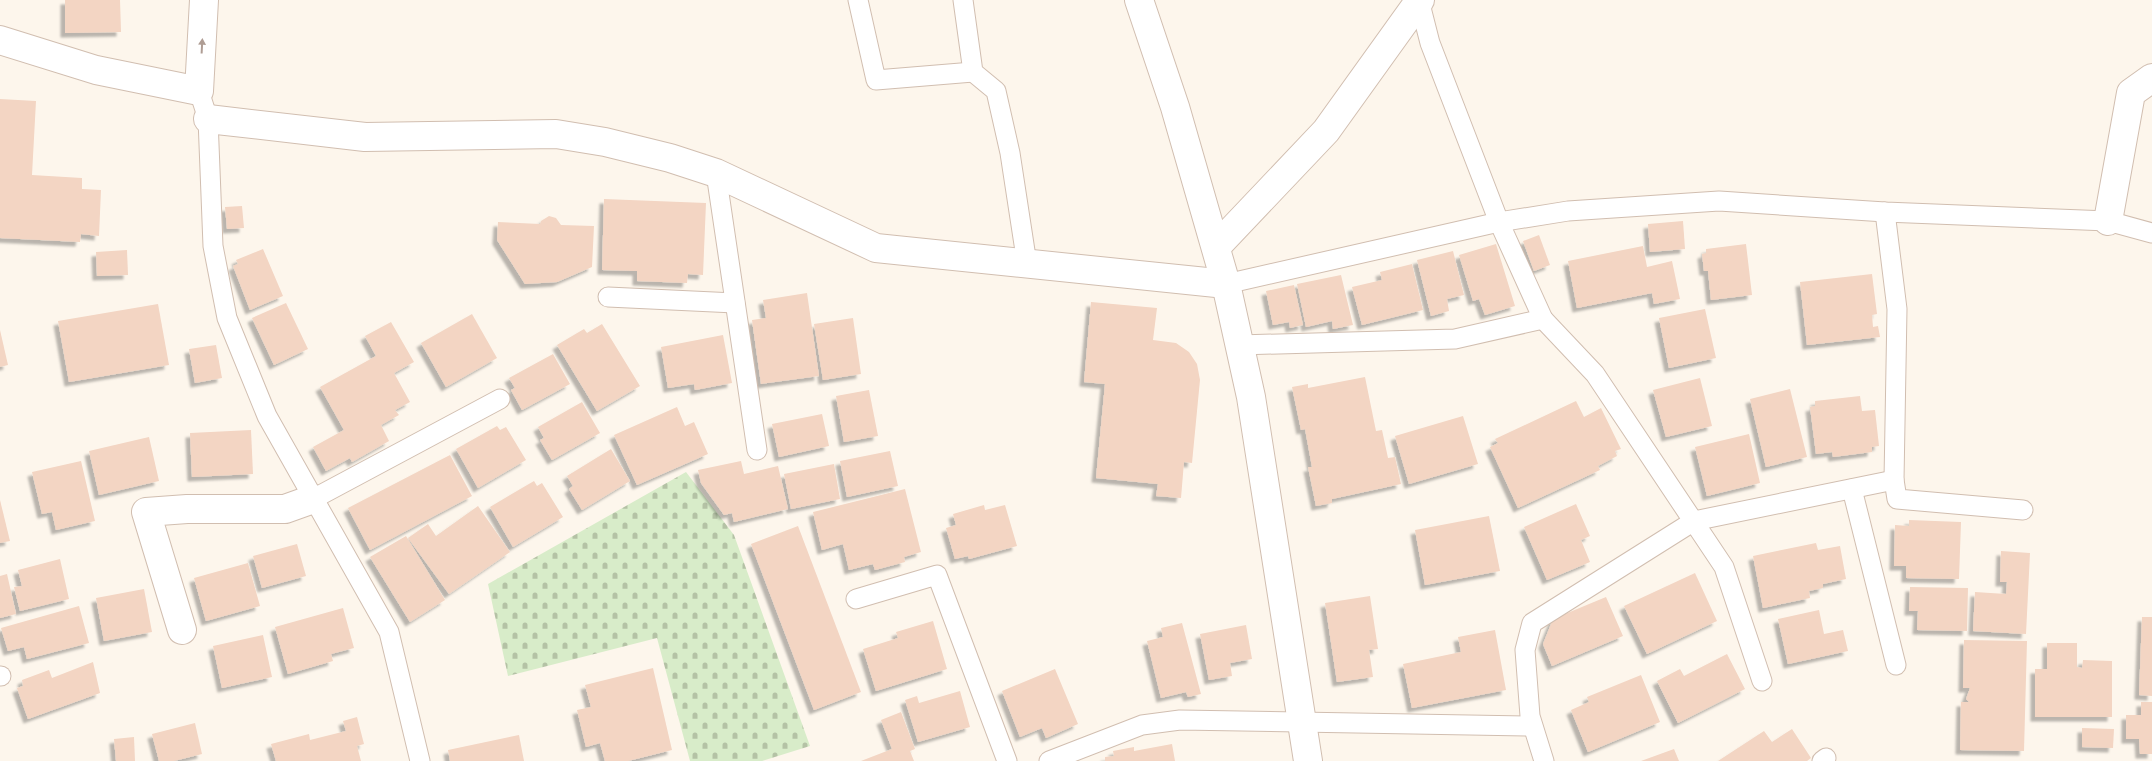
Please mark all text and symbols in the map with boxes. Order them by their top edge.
one-way arrow [198,37,206,53]

